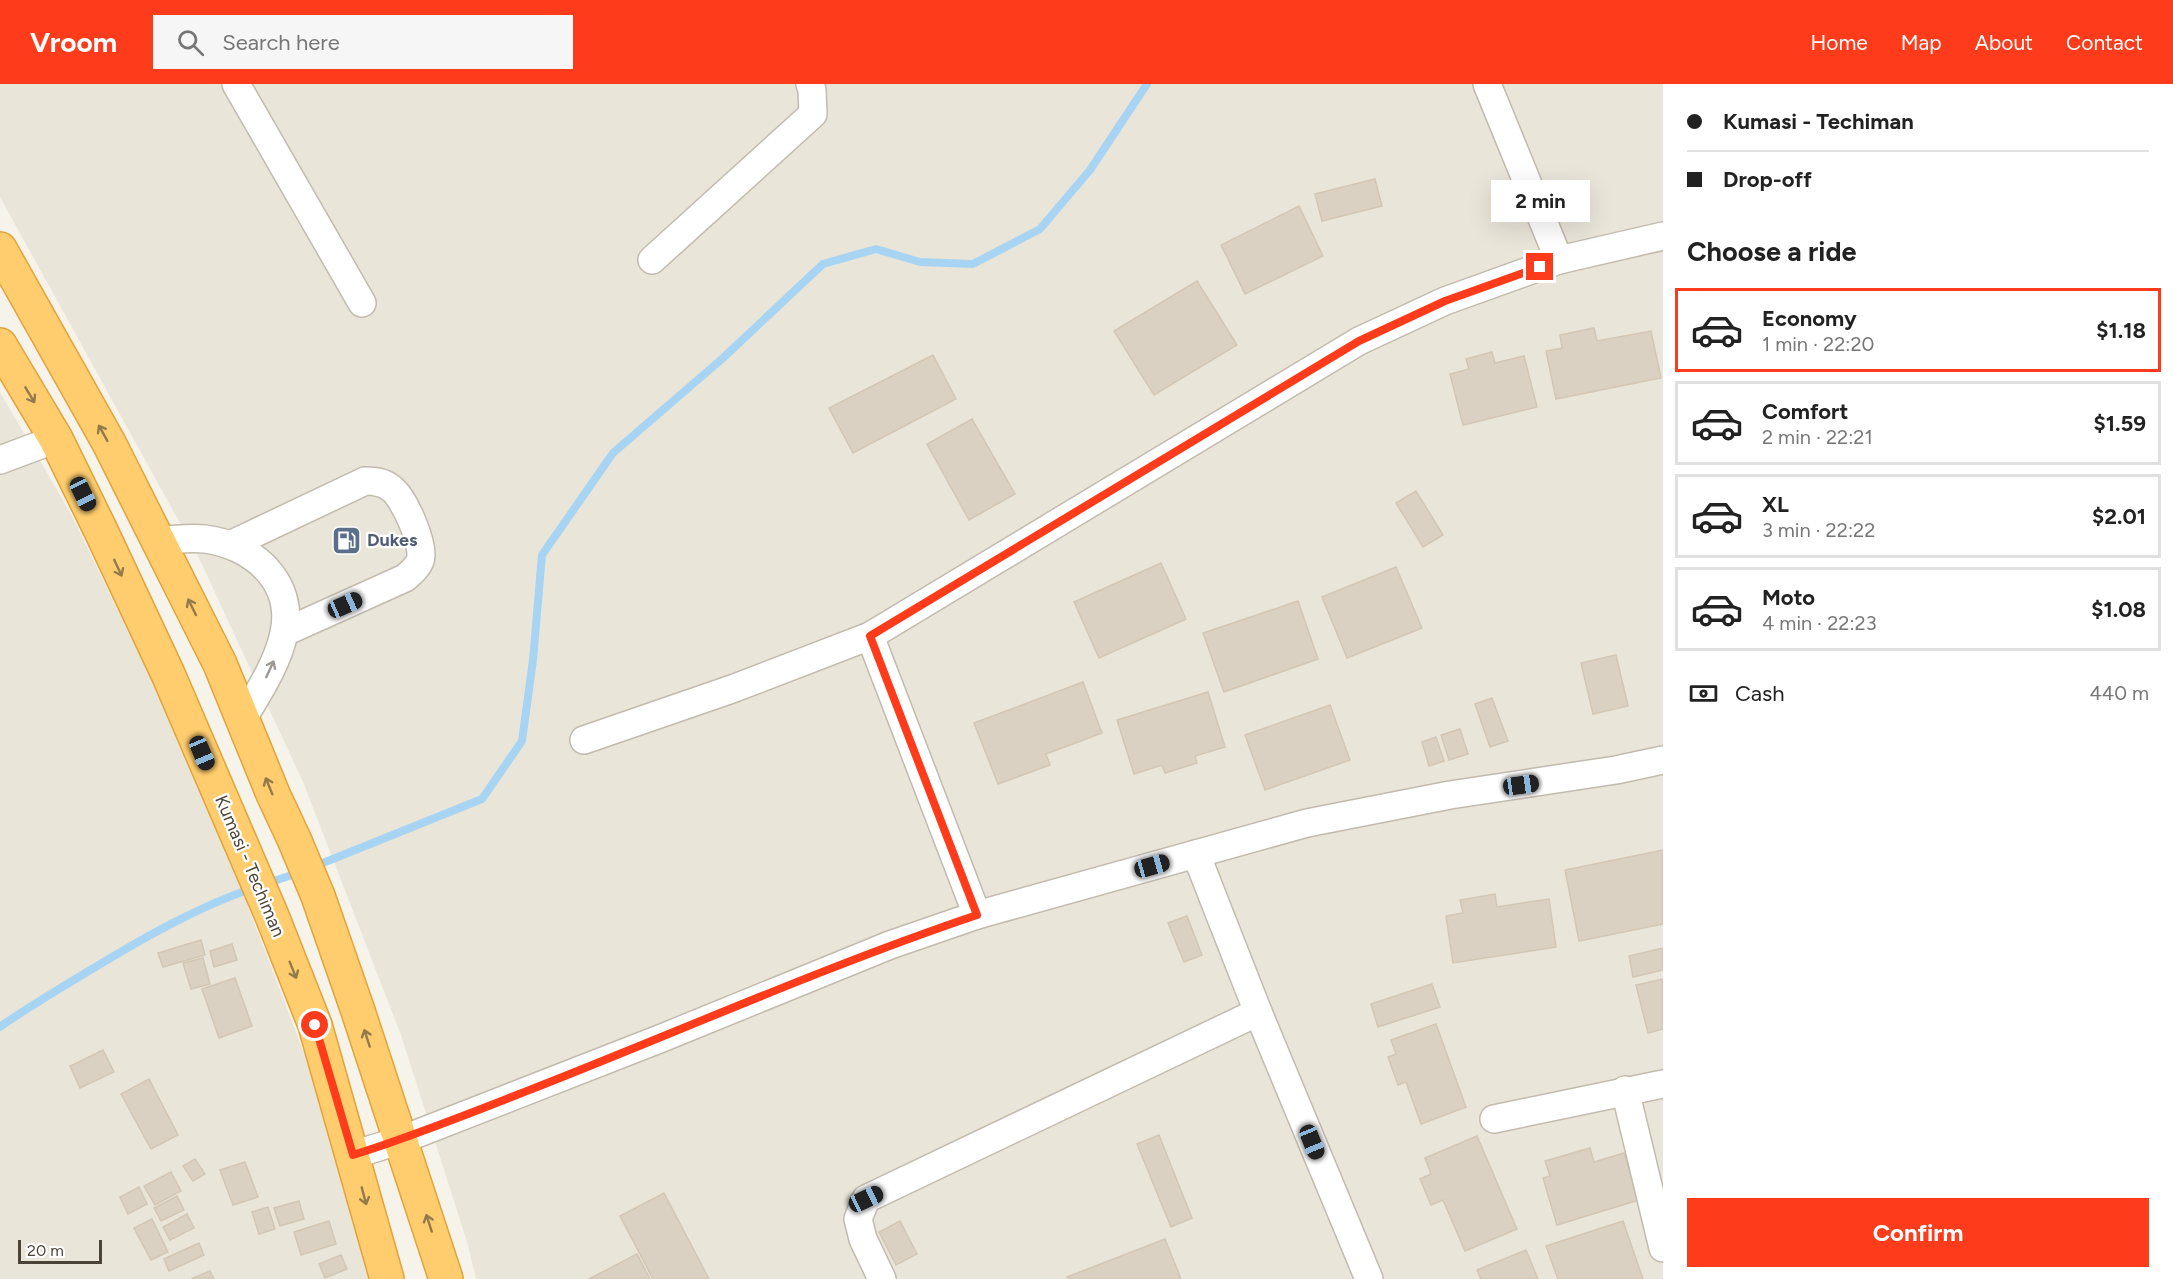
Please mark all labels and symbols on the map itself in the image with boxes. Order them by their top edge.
callout: 2 min [1490,180,1590,222]
route end [1526,253,1553,280]
one-way arrow [24,386,36,403]
one-way arrow [97,425,109,442]
car [67,474,99,514]
fuel station icon: Dukes [330,524,362,556]
place label: Dukes [367,529,418,551]
one-way arrow [113,559,125,577]
car [325,589,365,621]
one-way arrow [185,598,197,616]
one-way arrow [265,660,276,678]
car [187,733,217,773]
car [1502,774,1540,796]
one-way arrow [263,777,274,795]
street label: Kumasi - Techiman [210,792,290,940]
car [1132,852,1172,880]
one-way arrow [288,960,299,979]
route start [301,1011,328,1038]
one-way arrow [361,1029,372,1048]
car [1297,1122,1327,1162]
car [846,1183,886,1215]
one-way arrow [359,1186,370,1205]
one-way arrow [423,1214,434,1233]
scale bar [18,1237,102,1264]

